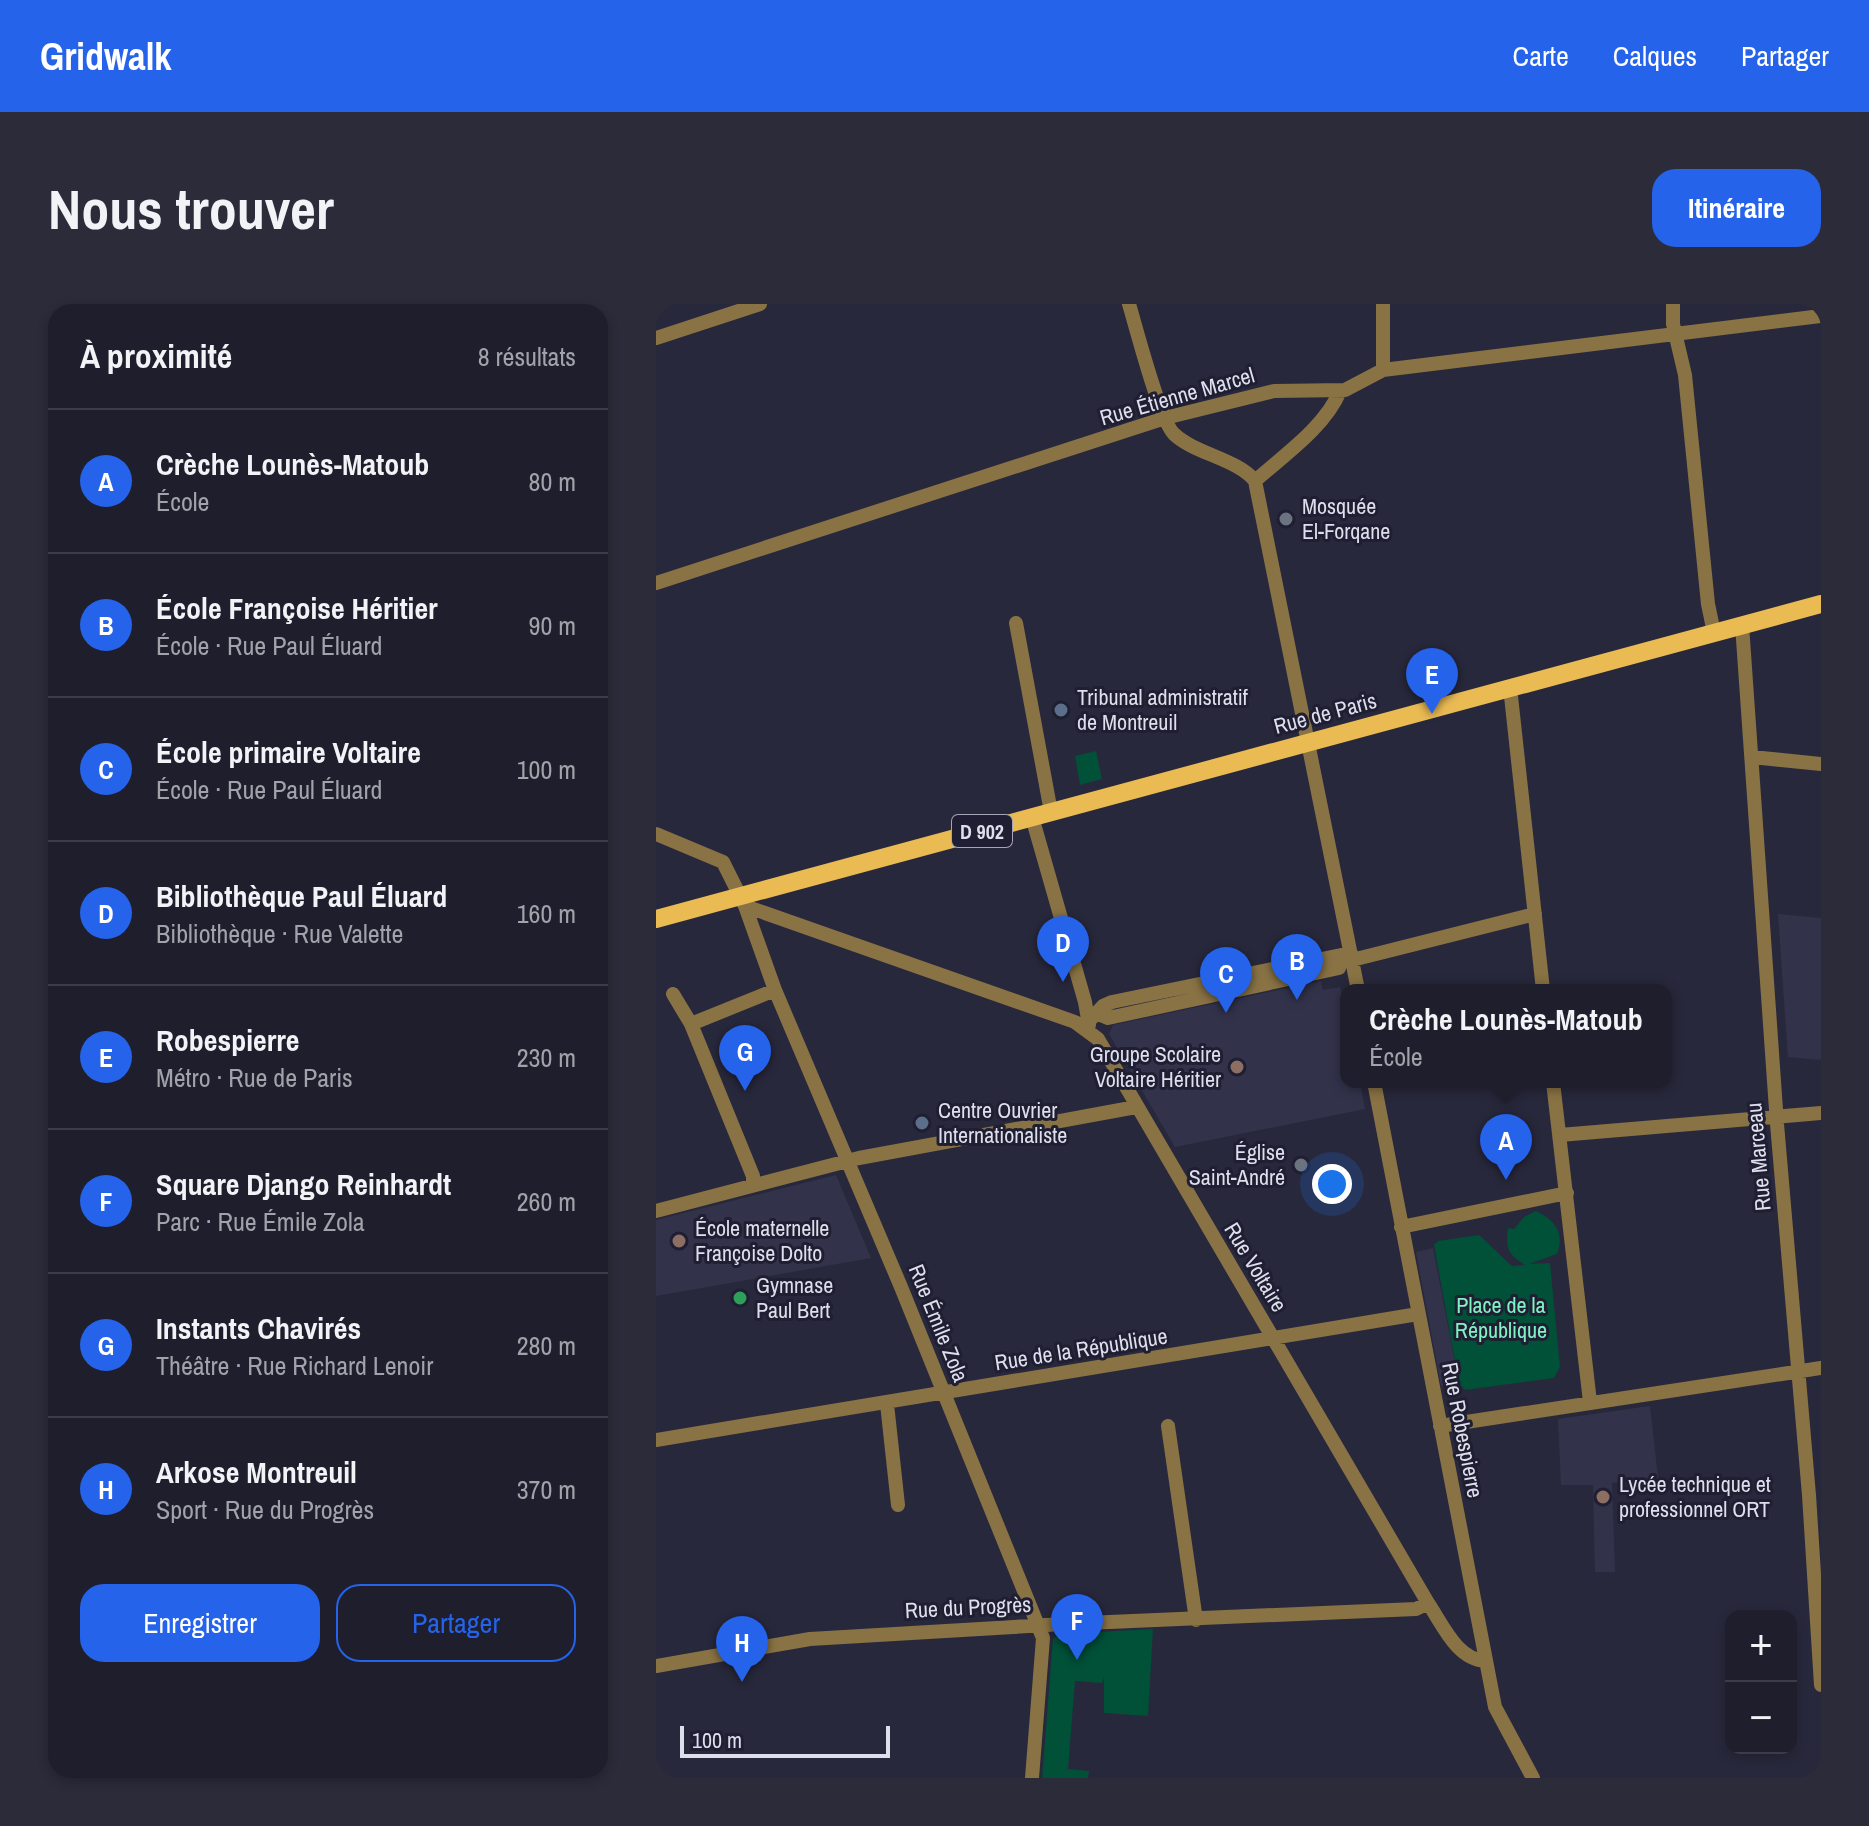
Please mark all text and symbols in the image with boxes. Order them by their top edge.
text: Gridwalk [40,31,172,82]
text: Carte [1513,37,1569,75]
text: Calques [1613,37,1697,75]
text: Partager [1741,37,1829,75]
button: Itinéraire [1652,169,1821,247]
text: Nous trouver [48,171,334,246]
text: À proximité [80,333,232,379]
text: 8 résultats [478,339,576,374]
street label: Rue Étienne Marcel [1096,360,1258,432]
text: Crèche Lounès-Matoub [156,444,429,484]
text: A [98,464,114,499]
text: 80 m [529,464,576,499]
text: École [156,484,209,519]
place label: Mosquée El-Forqane [1302,491,1390,546]
marker: Mosquée El-Forqane [1277,510,1295,528]
text: École Françoise Héritier [156,588,438,628]
text: B [98,608,114,643]
text: 90 m [529,608,576,643]
text: École · Rue Paul Éluard [156,628,382,663]
pin: E [1406,648,1458,714]
place label: Tribunal administratif de Montreuil [1077,682,1249,737]
street label: Rue de Paris [1270,685,1380,741]
marker: Tribunal administratif de Montreuil [1052,701,1070,719]
text: École primaire Voltaire [156,732,421,772]
text: C [98,752,114,787]
text: 100 m [517,752,576,787]
text: École · Rue Paul Éluard [156,772,382,807]
road number: D 902 [952,815,1012,847]
text: Bibliothèque Paul Éluard [156,876,447,916]
text: D [98,896,114,931]
text: 160 m [517,896,576,931]
text: Bibliothèque · Rue Valette [156,916,403,951]
pin: D [1037,916,1089,982]
pin: B [1271,934,1323,1000]
pin: C [1200,947,1252,1013]
popup [1340,984,1672,1088]
text: Crèche Lounès-Matoub [1369,999,1643,1039]
text: Robespierre [156,1020,300,1060]
pin: G [719,1025,771,1091]
place label: Groupe Scolaire Voltaire Héritier [1090,1039,1221,1094]
text: École [1369,1039,1423,1074]
text: E [99,1040,113,1075]
text: 230 m [517,1040,576,1075]
marker: Groupe Scolaire Voltaire Héritier [1228,1058,1246,1076]
text: Métro · Rue de Paris [156,1060,353,1095]
place label: Centre Ouvrier Internationaliste [938,1095,1067,1150]
street label: Rue Marceau [1738,1102,1778,1212]
marker: Centre Ouvrier Internationaliste [913,1114,931,1132]
pin: A [1480,1114,1532,1180]
place label: Église Saint-André [1189,1137,1285,1192]
marker: Église Saint-André [1292,1156,1310,1174]
text: Square Django Reinhardt [156,1164,451,1204]
your location [1312,1164,1352,1204]
text: F [99,1184,113,1219]
text: 260 m [517,1184,576,1219]
text: Parc · Rue Émile Zola [156,1204,365,1239]
place label: École maternelle Françoise Dolto [695,1213,829,1268]
street label: Rue Voltaire [1218,1217,1294,1317]
marker: École maternelle Françoise Dolto [670,1232,688,1250]
street label: Rue Émile Zola [902,1260,976,1386]
place label: Gymnase Paul Bert [756,1270,833,1325]
marker: Gymnase Paul Bert [731,1289,749,1307]
park label: Place de la République [1455,1290,1547,1345]
text: Instants Chavirés [156,1308,361,1348]
street label: Rue de la République [992,1321,1170,1377]
text: G [98,1328,114,1363]
text: 280 m [517,1328,576,1363]
text: Théâtre · Rue Richard Lenoir [156,1348,433,1383]
street label: Rue Robespierre [1435,1360,1491,1500]
text: Arkose Montreuil [156,1452,357,1492]
place label: Lycée technique et professionnel ORT [1619,1469,1771,1524]
text: H [98,1472,114,1507]
text: 370 m [517,1472,576,1507]
marker: Lycée technique et professionnel ORT [1594,1488,1612,1506]
text: Sport · Rue du Progrès [156,1492,374,1527]
button: Enregistrer [80,1584,320,1662]
button: Partager [336,1584,576,1662]
street label: Rue du Progrès [904,1589,1032,1625]
pin: F [1051,1594,1103,1660]
map controls [1725,1610,1797,1754]
button: + [1725,1610,1797,1682]
pin: H [716,1616,768,1682]
button: − [1725,1682,1797,1754]
scale bar [680,1722,890,1758]
text: 100 m [692,1725,742,1755]

